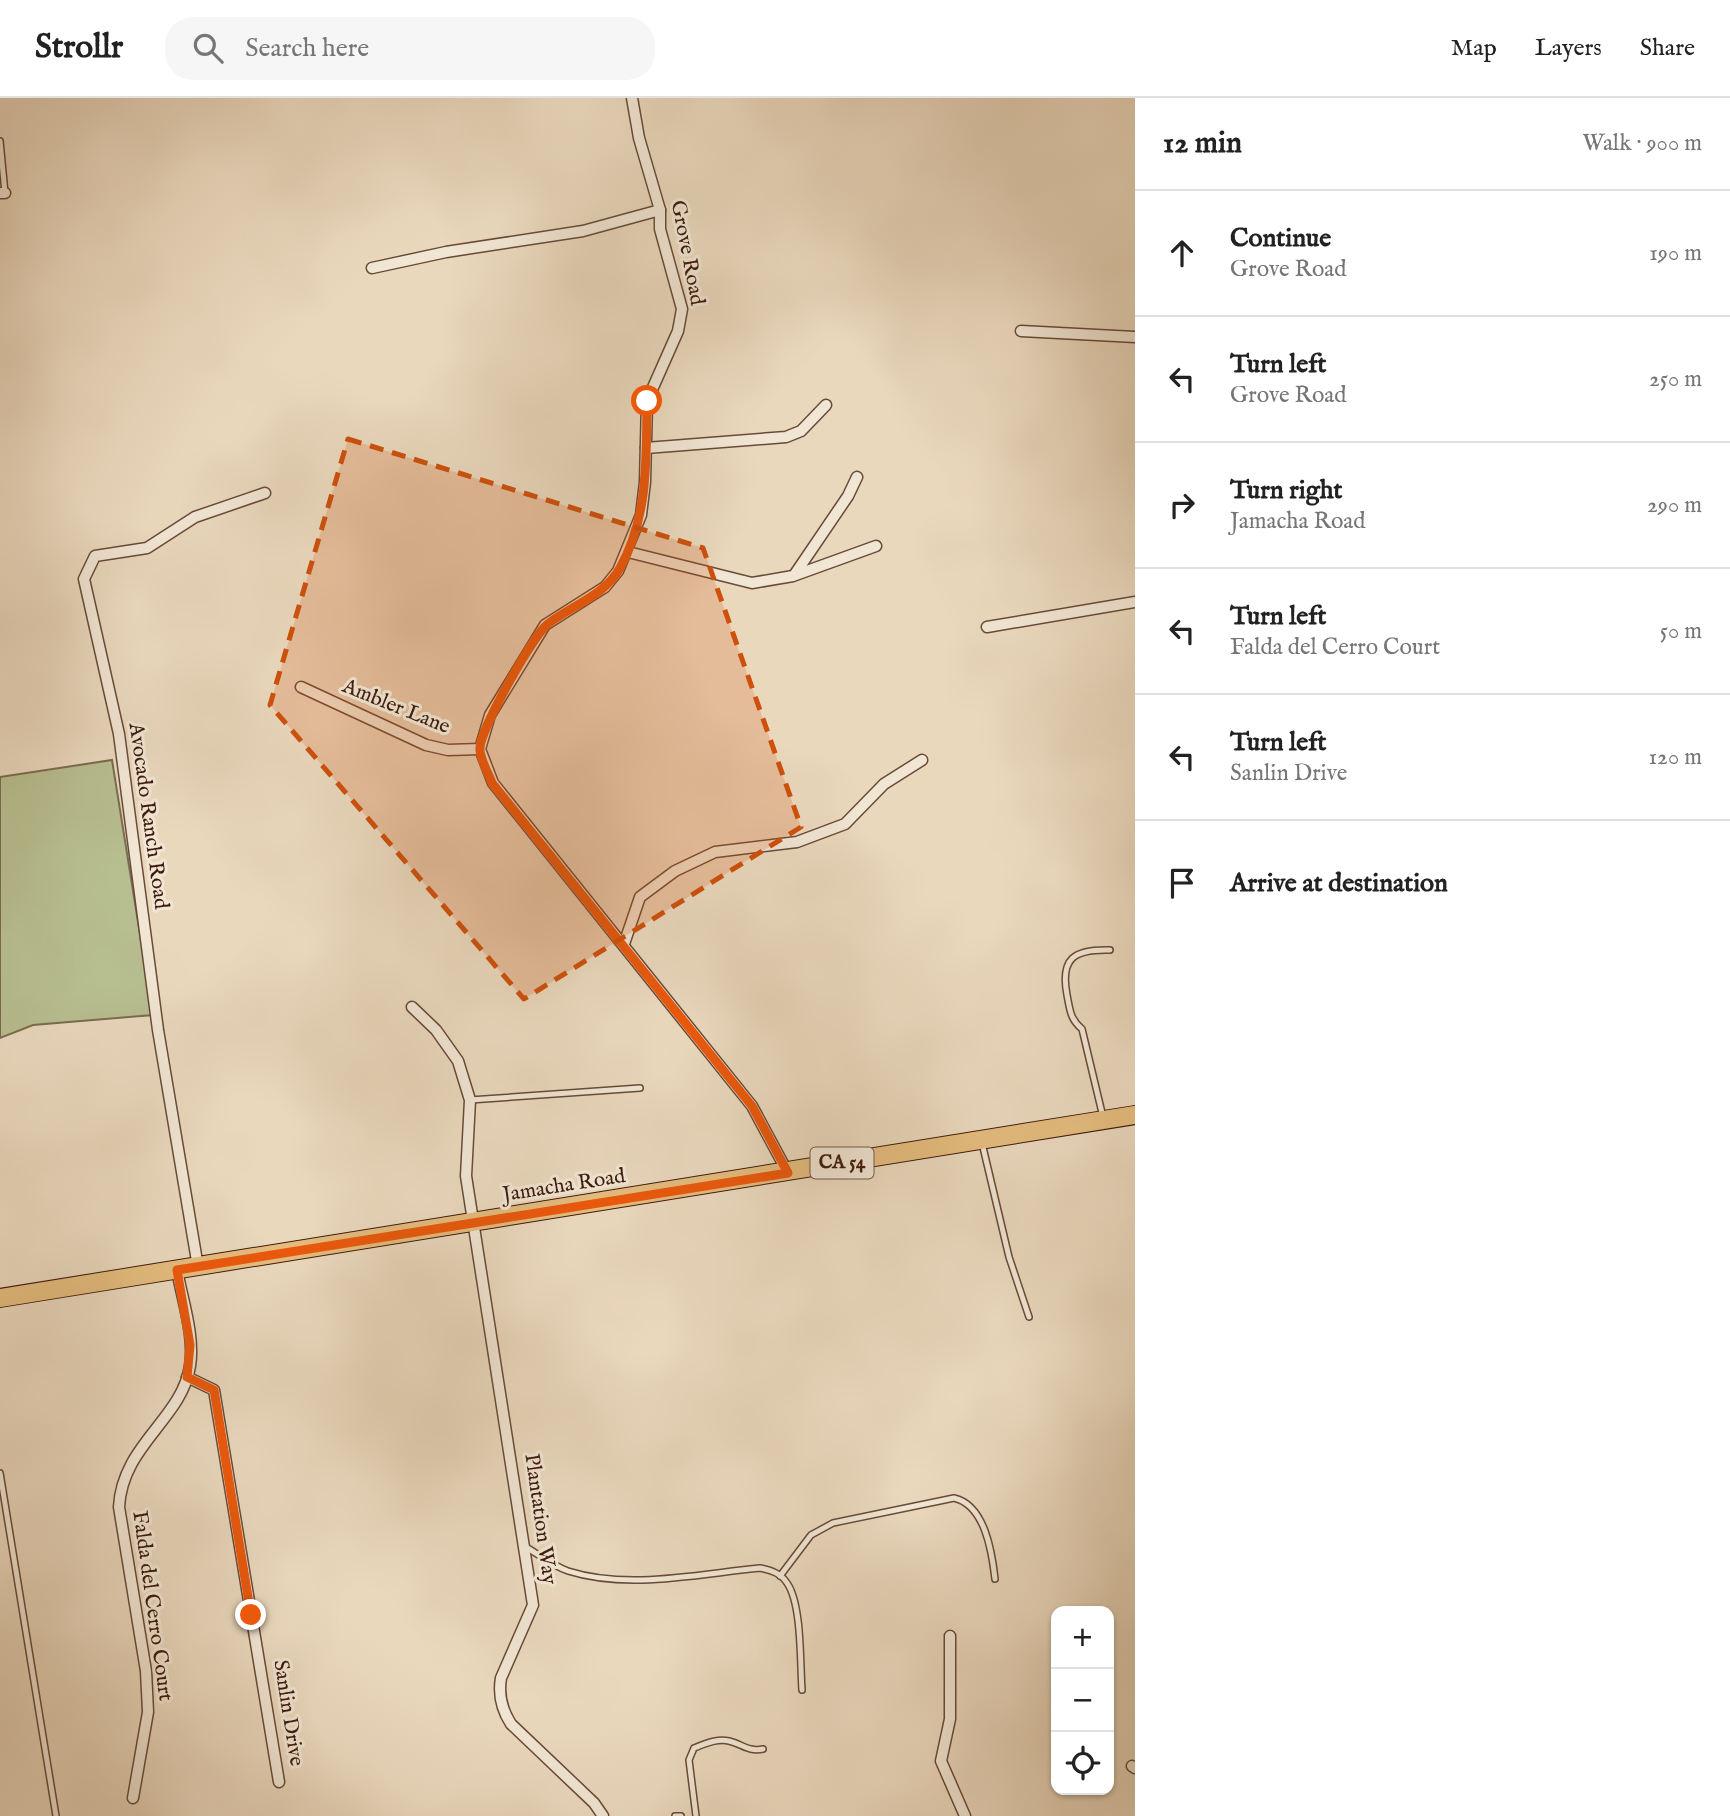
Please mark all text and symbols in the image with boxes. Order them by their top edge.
search box [165,17,655,80]
text: Strollr [35,27,123,69]
icon: search [189,29,227,67]
text: Search here [245,32,369,65]
text: Map [1451,33,1497,64]
text: Layers [1535,33,1602,64]
text: Share [1640,33,1695,64]
text: 12 min [1163,125,1242,163]
text: Walk · 900 m [1582,129,1702,158]
street label: Grove Road [664,198,711,309]
text: Continue [1230,222,1331,255]
icon: ahead [1163,234,1201,272]
text: 190 m [1649,239,1702,268]
text: Grove Road [1230,255,1347,284]
text: Turn left [1230,348,1327,381]
icon: left [1163,360,1201,398]
text: 250 m [1649,365,1702,394]
text: Grove Road [1230,381,1347,410]
route start [631,385,662,416]
text: Turn right [1230,474,1343,507]
icon: right [1163,486,1201,524]
text: 290 m [1647,491,1702,520]
text: Jamacha Road [1230,507,1365,536]
text: Turn left [1230,600,1327,633]
icon: left [1163,612,1201,650]
text: 50 m [1660,617,1702,646]
text: Falda del Cerro Court [1230,633,1440,662]
street label: Ambler Lane [337,673,454,741]
street label: Avocado Ranch Road [121,720,175,912]
text: Turn left [1230,726,1327,759]
icon: left [1163,738,1201,776]
text: 120 m [1649,743,1702,772]
text: Sanlin Drive [1230,759,1347,788]
icon: arrive [1163,864,1201,902]
text: Arrive at destination [1230,867,1448,900]
road number: CA 54 [810,1148,874,1178]
street label: Jamacha Road [499,1163,628,1209]
street label: Plantation Way [517,1452,563,1587]
street label: Falda del Cerro Court [125,1509,179,1703]
route end [235,1599,266,1630]
map controls [1051,1606,1114,1795]
button: + [1051,1606,1114,1669]
street label: Sanlin Drive [266,1658,310,1768]
button: − [1051,1669,1114,1732]
button: locate [1051,1732,1114,1795]

